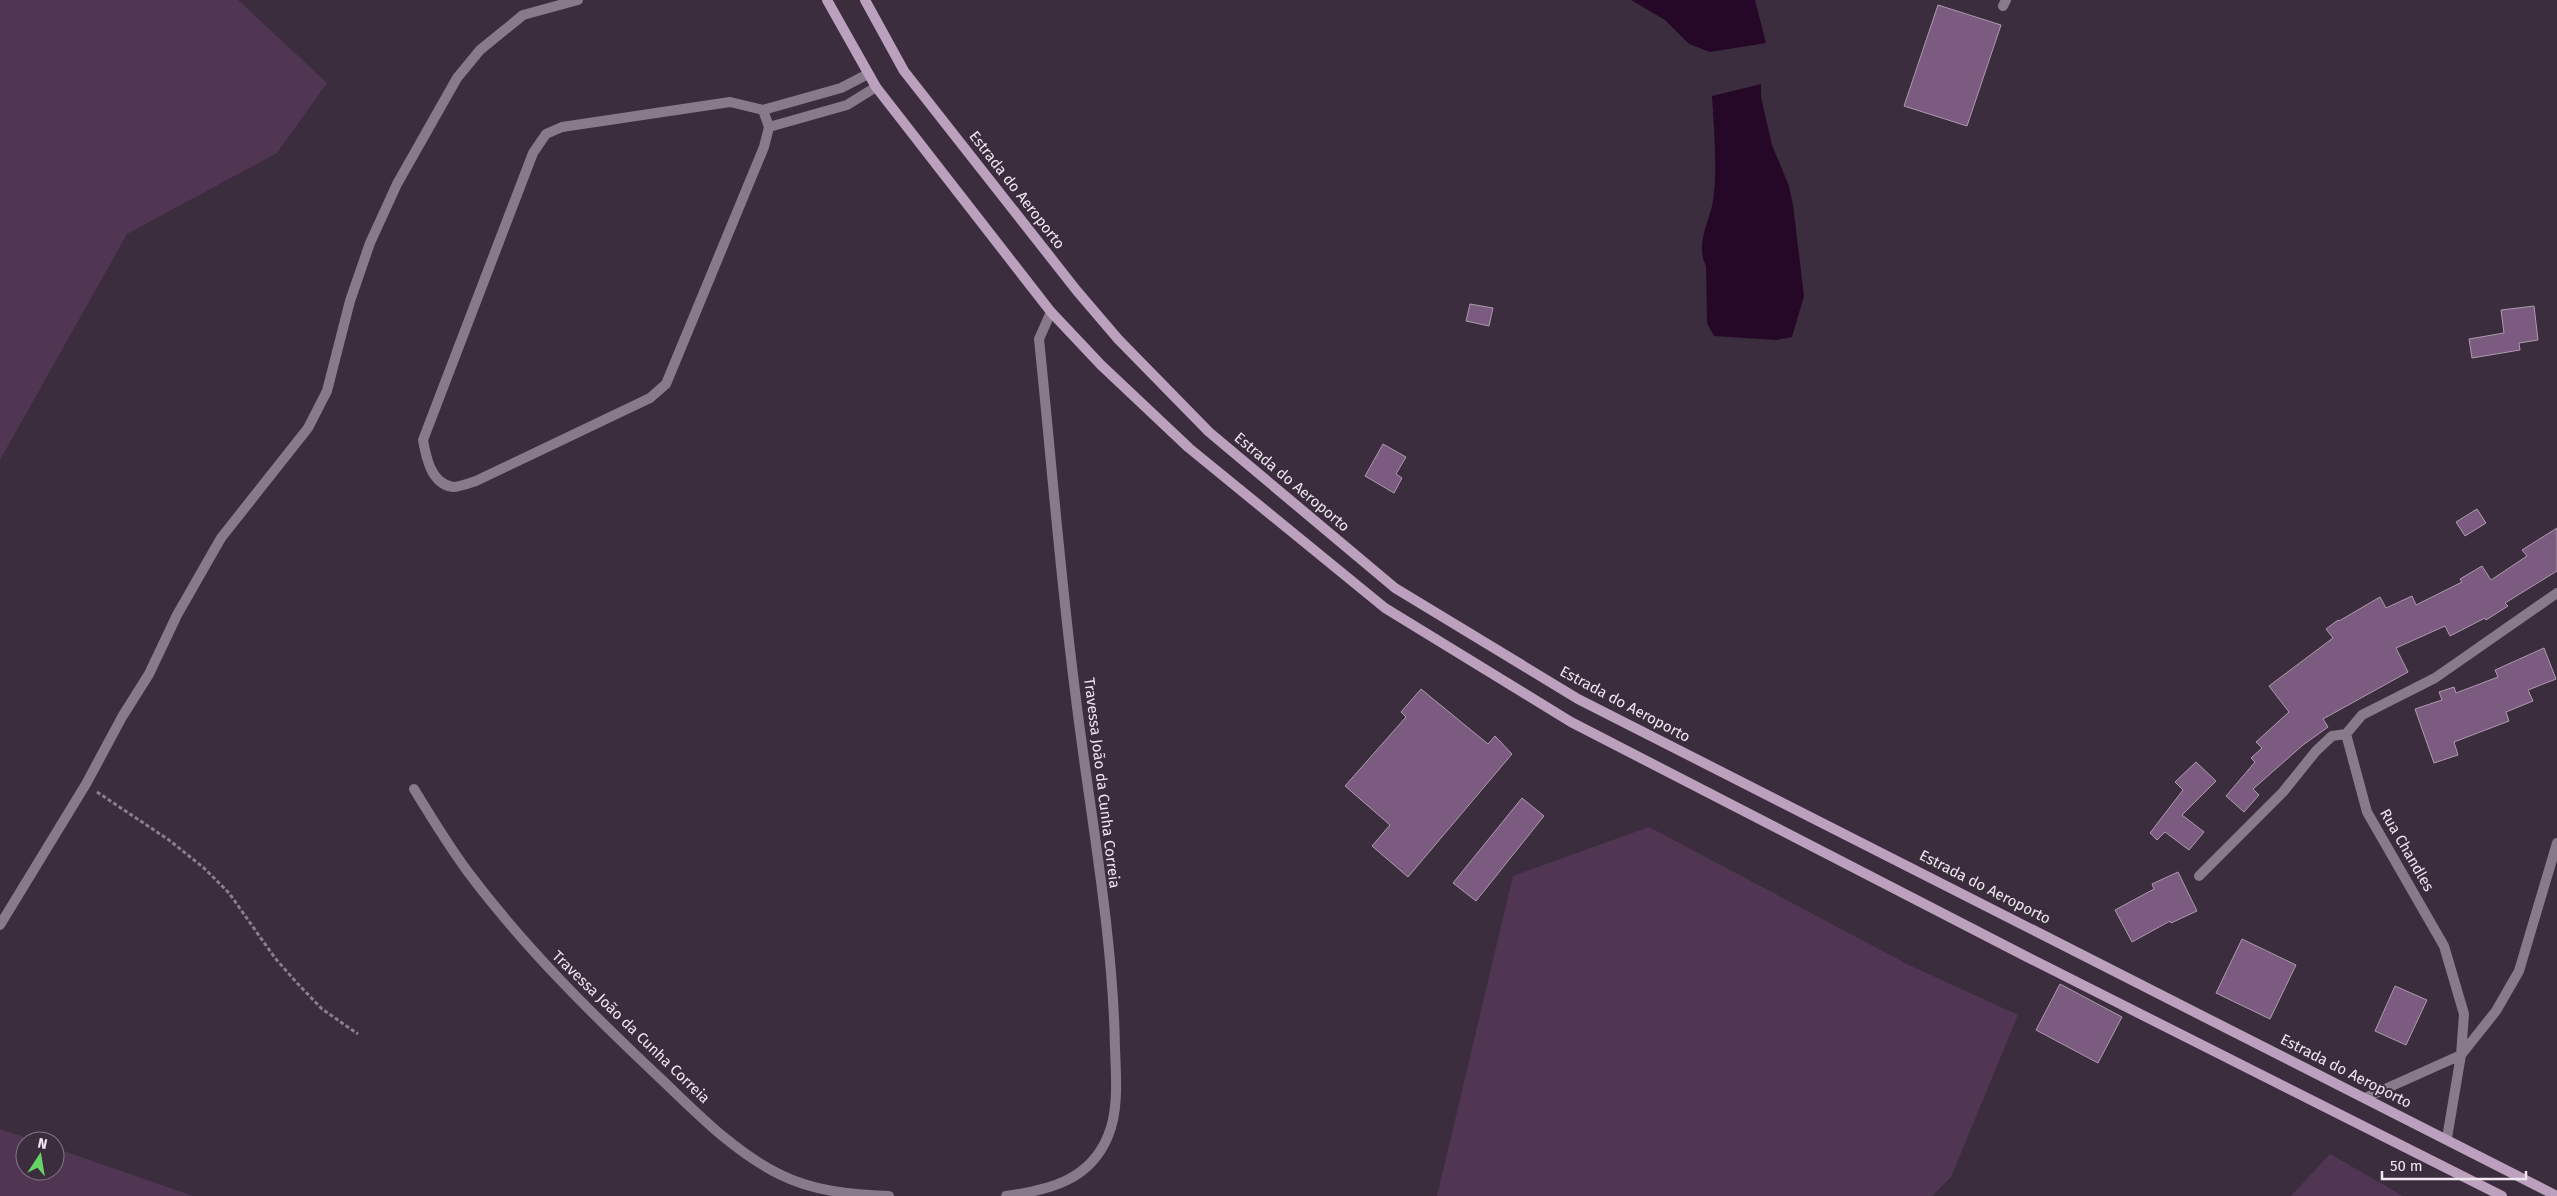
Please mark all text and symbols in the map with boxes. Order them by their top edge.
street label: Estrada do Aeroporto [965,127,1069,253]
street label: Estrada do Aeroporto [1231,429,1353,535]
street label: Estrada do Aeroporto [1557,662,1693,746]
street label: Travessa João da Cunha Correia [1080,677,1124,889]
street label: Rua Chandles [2376,805,2438,895]
street label: Estrada do Aeroporto [1916,846,2054,928]
street label: Travessa João da Cunha Correia [548,947,714,1107]
street label: Estrada do Aeroporto [2277,1030,2415,1112]
north arrow [15,1131,65,1181]
text: N [36,1134,49,1153]
scale bar [2382,1148,2526,1180]
text: 50 m [2390,1157,2423,1175]

